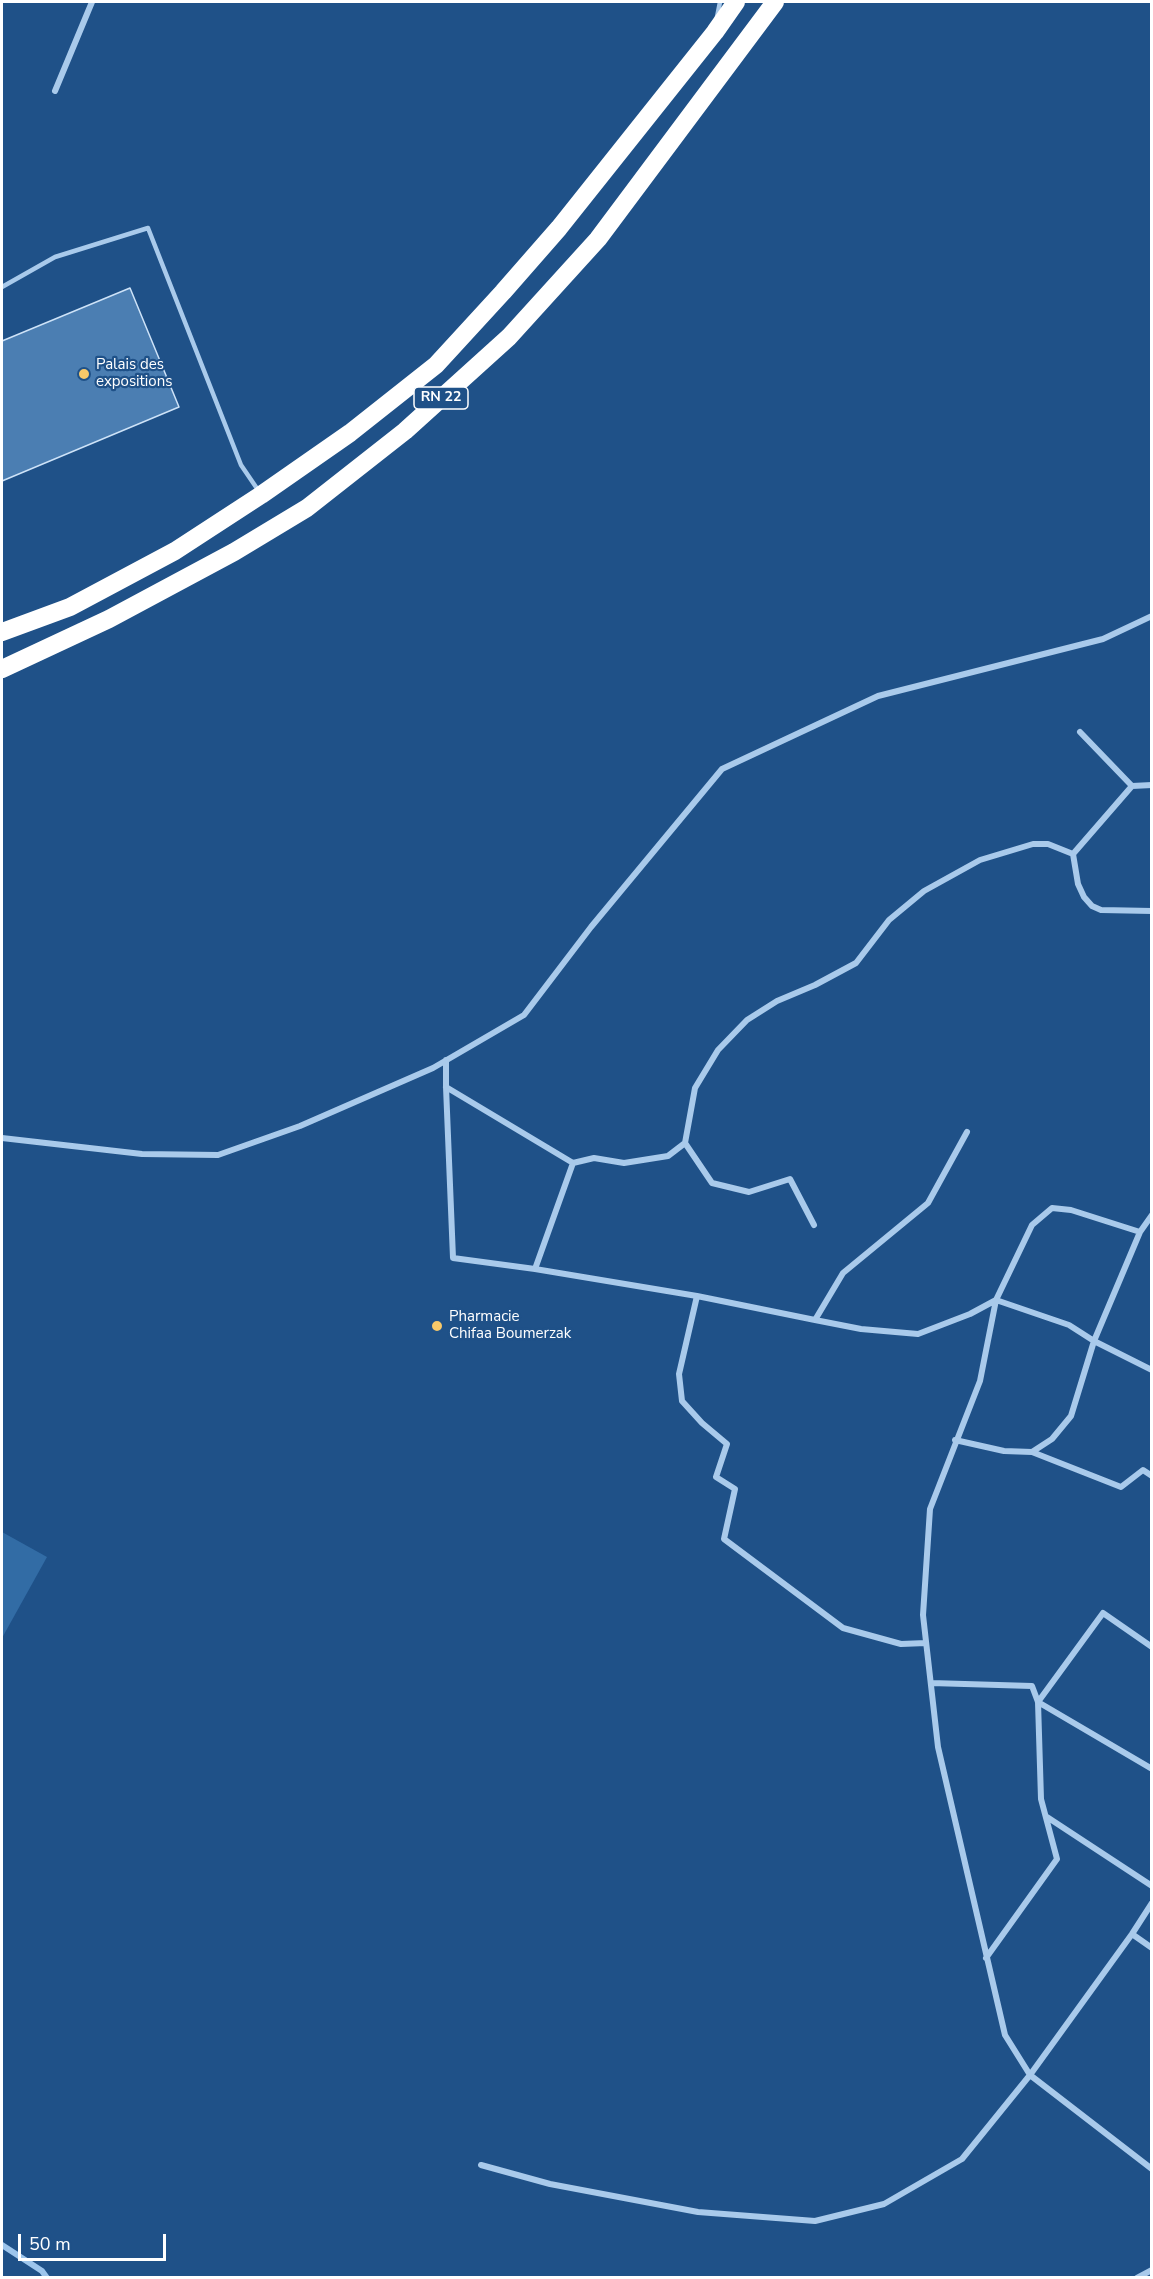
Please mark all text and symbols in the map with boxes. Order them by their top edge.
place label: Palais des expositions [96,356,172,391]
marker: Palais des expositions [77,367,91,381]
road number: RN 22 [414,387,468,409]
place label: Pharmacie Chifaa Boumerzak [449,1308,571,1343]
marker: Pharmacie Chifaa Boumerzak [430,1319,444,1333]
scale bar [21,2222,170,2260]
text: 50 m [29,2232,71,2256]

